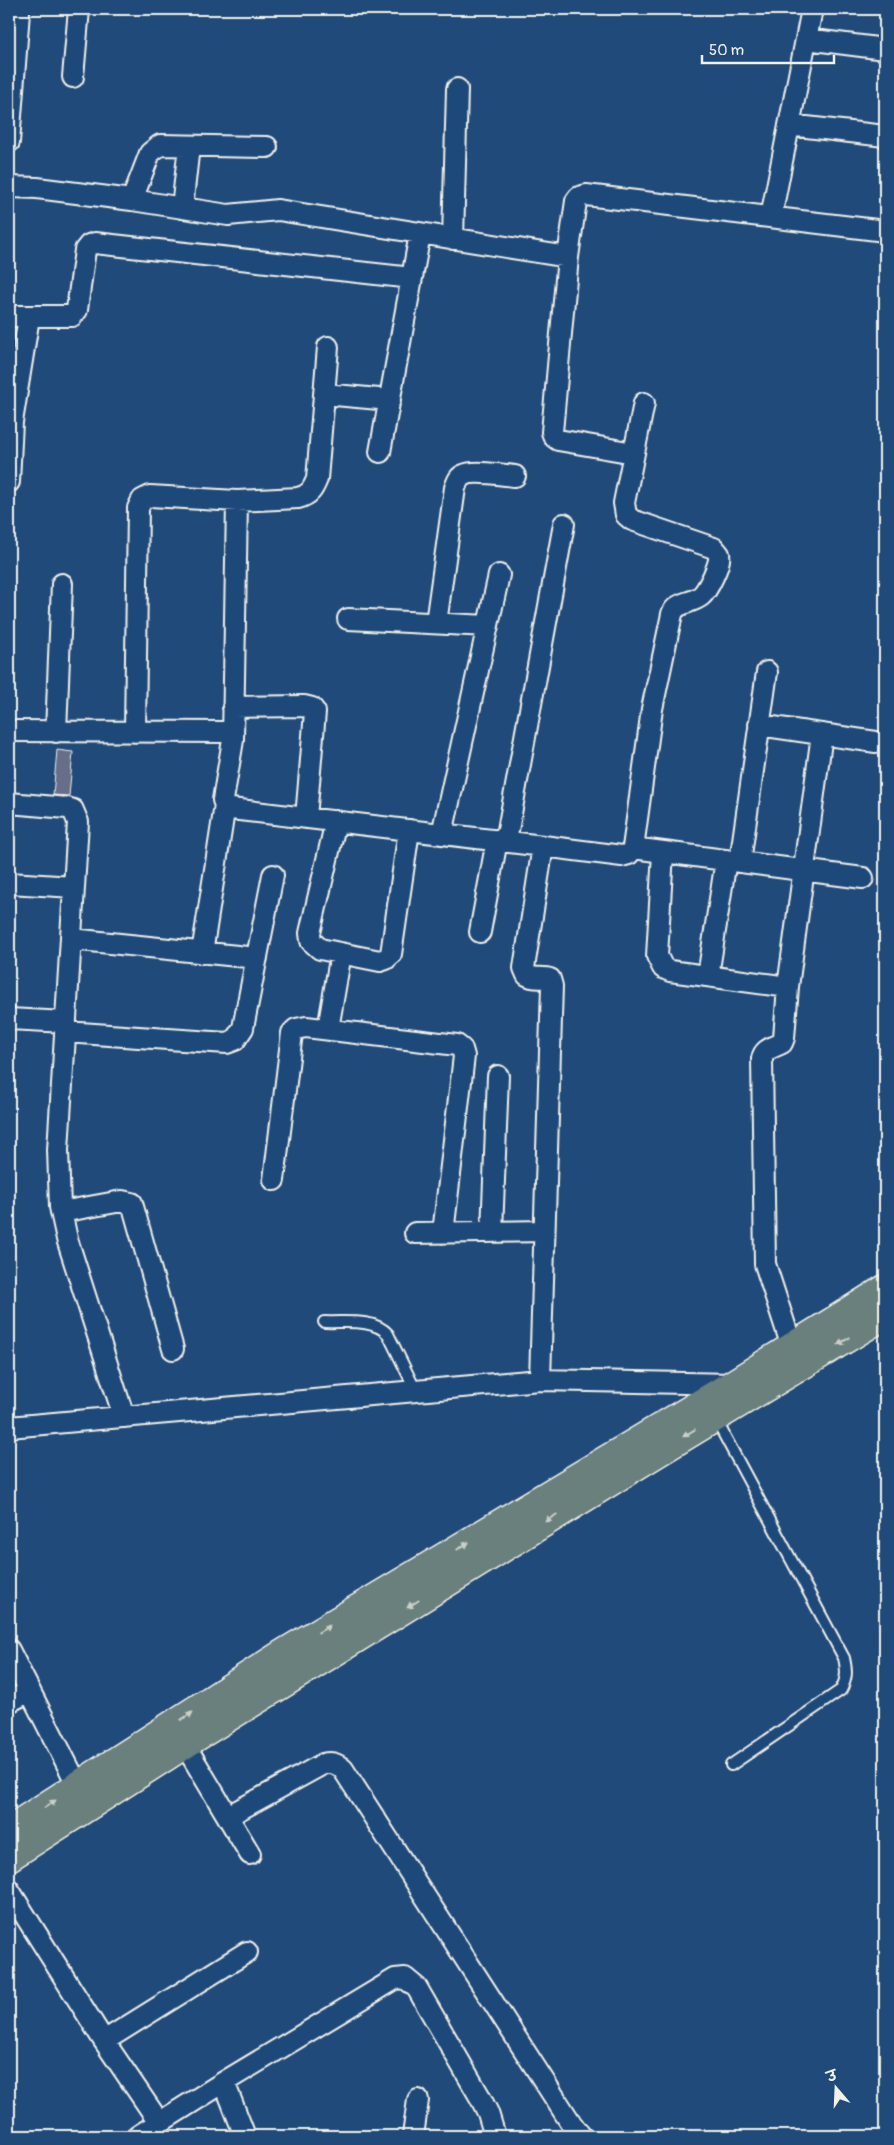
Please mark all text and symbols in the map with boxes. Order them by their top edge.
scale bar [702,32,834,64]
text: 50 m [709,41,744,60]
one-way arrow [838,1337,851,1346]
one-way arrow [683,1429,696,1438]
one-way arrow [544,1514,557,1523]
one-way arrow [457,1541,470,1550]
one-way arrow [406,1599,419,1608]
one-way arrow [318,1625,331,1634]
one-way arrow [180,1711,193,1721]
one-way arrow [43,1799,56,1809]
north arrow [812,2062,862,2112]
text: उ [823,2066,841,2086]

